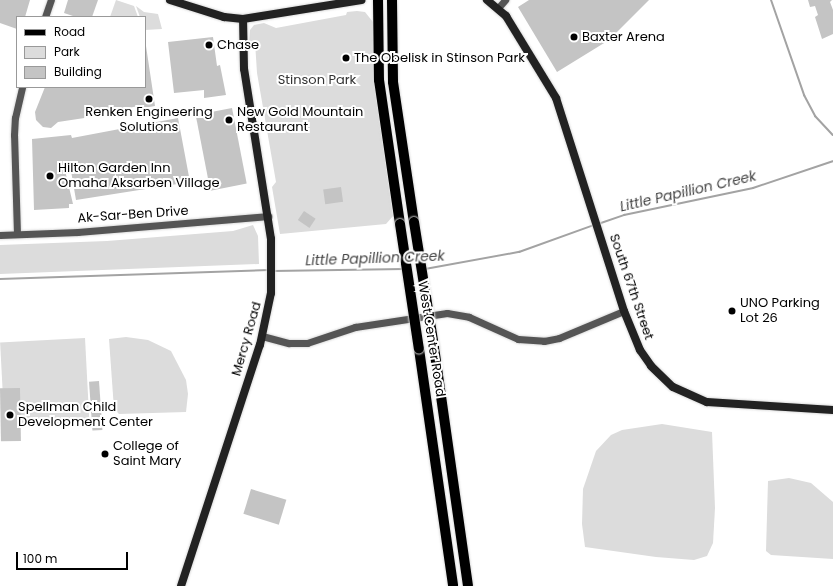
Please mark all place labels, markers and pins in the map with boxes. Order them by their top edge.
place label: Baxter Arena [582,29,665,45]
marker: Baxter Arena [569,32,579,42]
place label: Chase [217,37,259,53]
marker: Chase [204,40,214,50]
place label: The Obelisk in Stinson Park [354,50,525,66]
marker: The Obelisk in Stinson Park [341,53,351,63]
marker: Renken Engineering Solutions [144,94,154,104]
place label: Renken Engineering Solutions [85,105,213,136]
place label: New Gold Mountain Restaurant [237,105,363,136]
marker: New Gold Mountain Restaurant [224,115,234,125]
place label: Hilton Garden Inn Omaha Aksarben Village [58,161,220,192]
marker: Hilton Garden Inn Omaha Aksarben Village [45,171,55,181]
place label: UNO Parking Lot 26 [740,296,820,327]
marker: UNO Parking Lot 26 [727,306,737,316]
place label: Spellman Child Development Center [18,400,153,431]
marker: Spellman Child Development Center [5,410,15,420]
place label: College of Saint Mary [113,439,181,470]
marker: College of Saint Mary [100,449,110,459]

